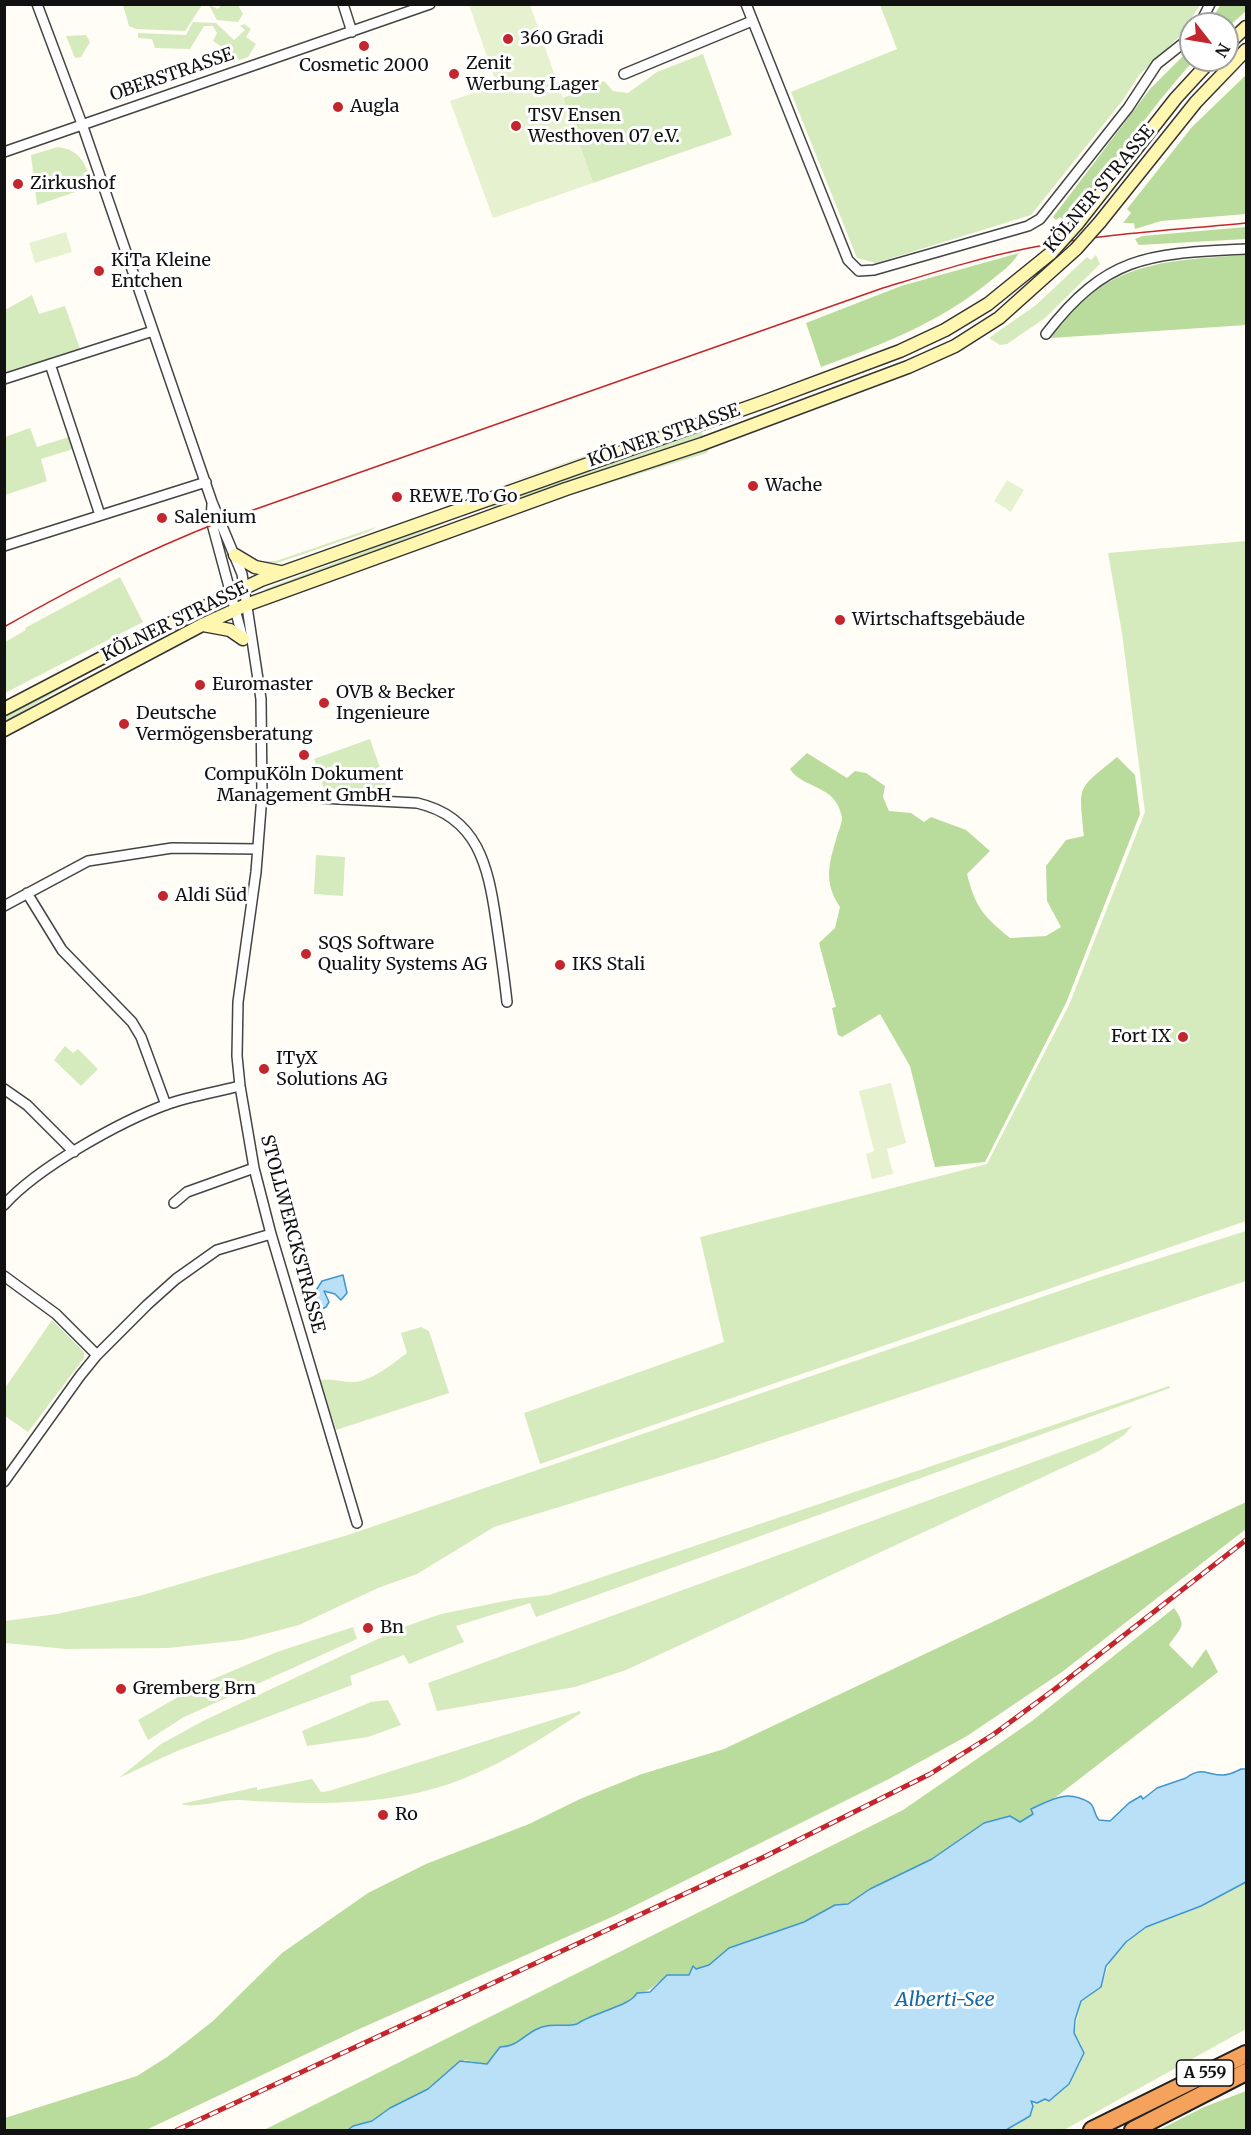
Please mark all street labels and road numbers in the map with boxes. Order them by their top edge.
street label: OBERSTRASSE [107,44,237,106]
street label: KÖLNER STRASSE [1040,121,1160,257]
street label: KÖLNER STRASSE [585,400,743,472]
street label: KÖLNER STRASSE [99,577,251,667]
street label: STOLLWERCKSTRASSE [255,1133,329,1335]
road number: A 559 [1176,2060,1234,2086]

